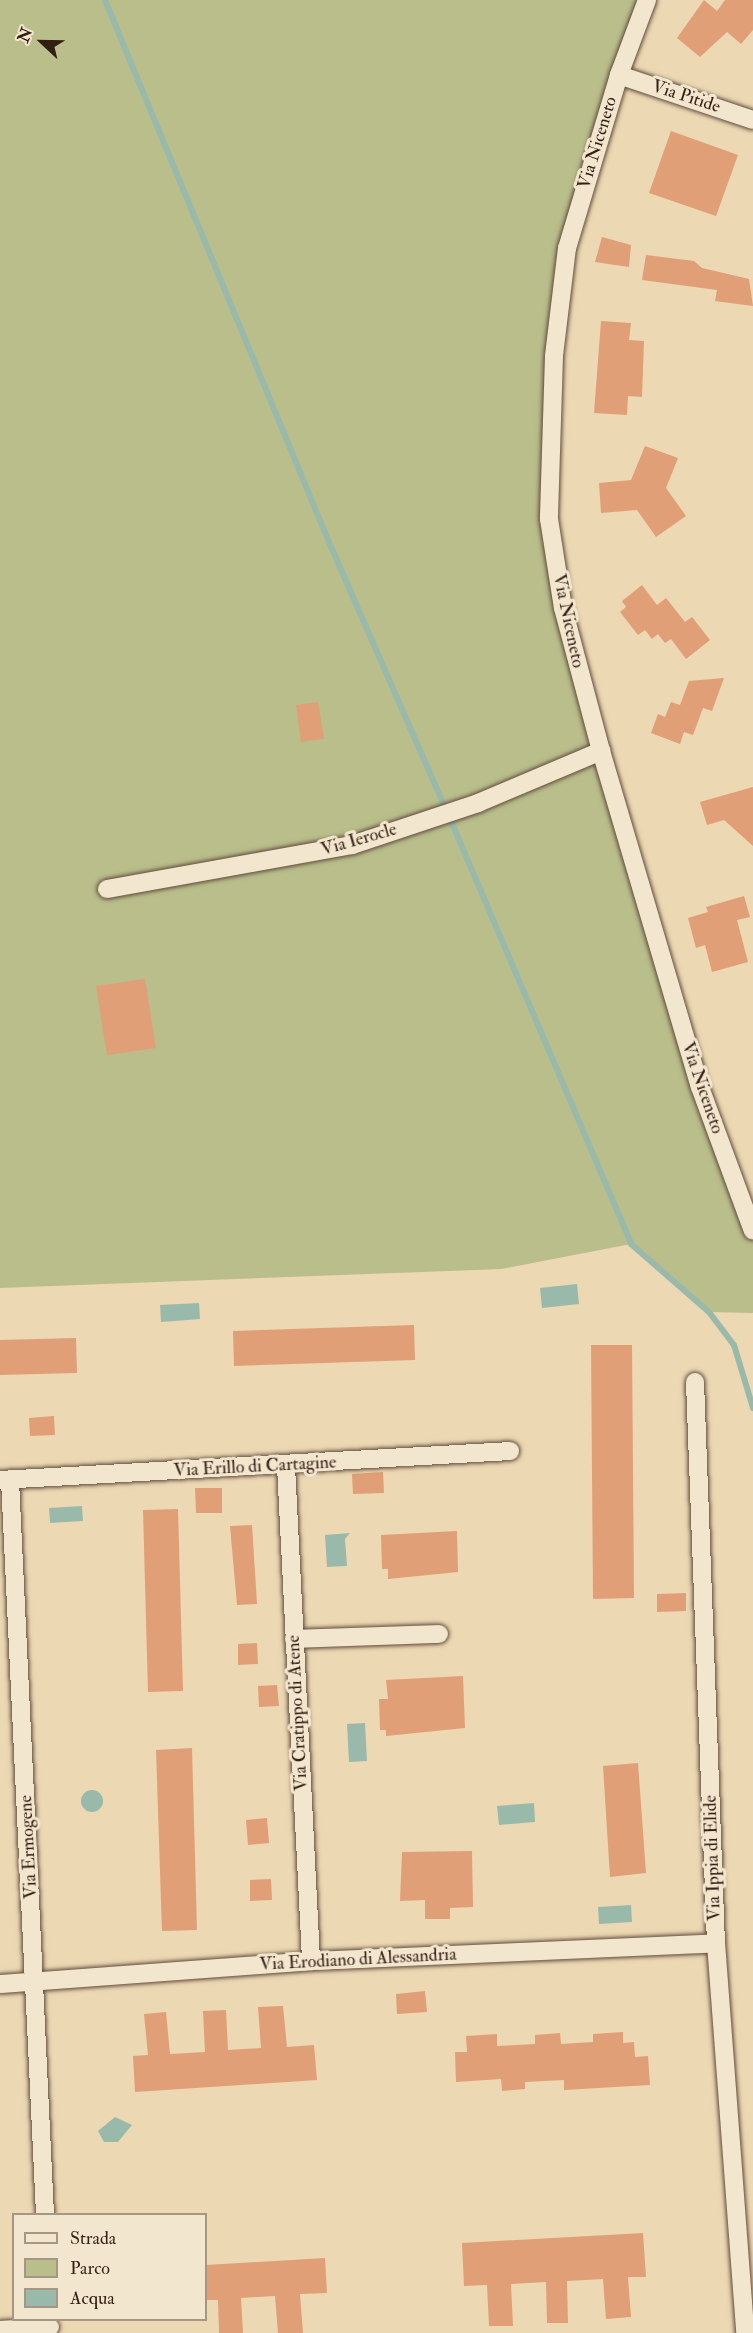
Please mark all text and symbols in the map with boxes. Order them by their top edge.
north arrow [12,12,72,72]
text: N [13,25,37,46]
street label: Via Pitide [649,76,723,118]
street label: Via Niceneto [574,94,622,192]
street label: Via Niceneto [548,572,588,670]
street label: Via Ierocle [319,819,399,861]
street label: Via Niceneto [676,1039,728,1137]
street label: Via Erillo di Cartagine [173,1452,337,1482]
street label: Via Cratippo di Atene [283,1635,313,1791]
street label: Via Ermogene [15,1794,43,1900]
street label: Via Ippia di Elide [700,1795,726,1921]
street label: Via Erodiano di Alessandria [259,1944,457,1976]
legend [12,2213,207,2321]
text: Strada [70,2227,116,2250]
text: Parco [70,2257,110,2280]
text: Acqua [70,2287,115,2310]

